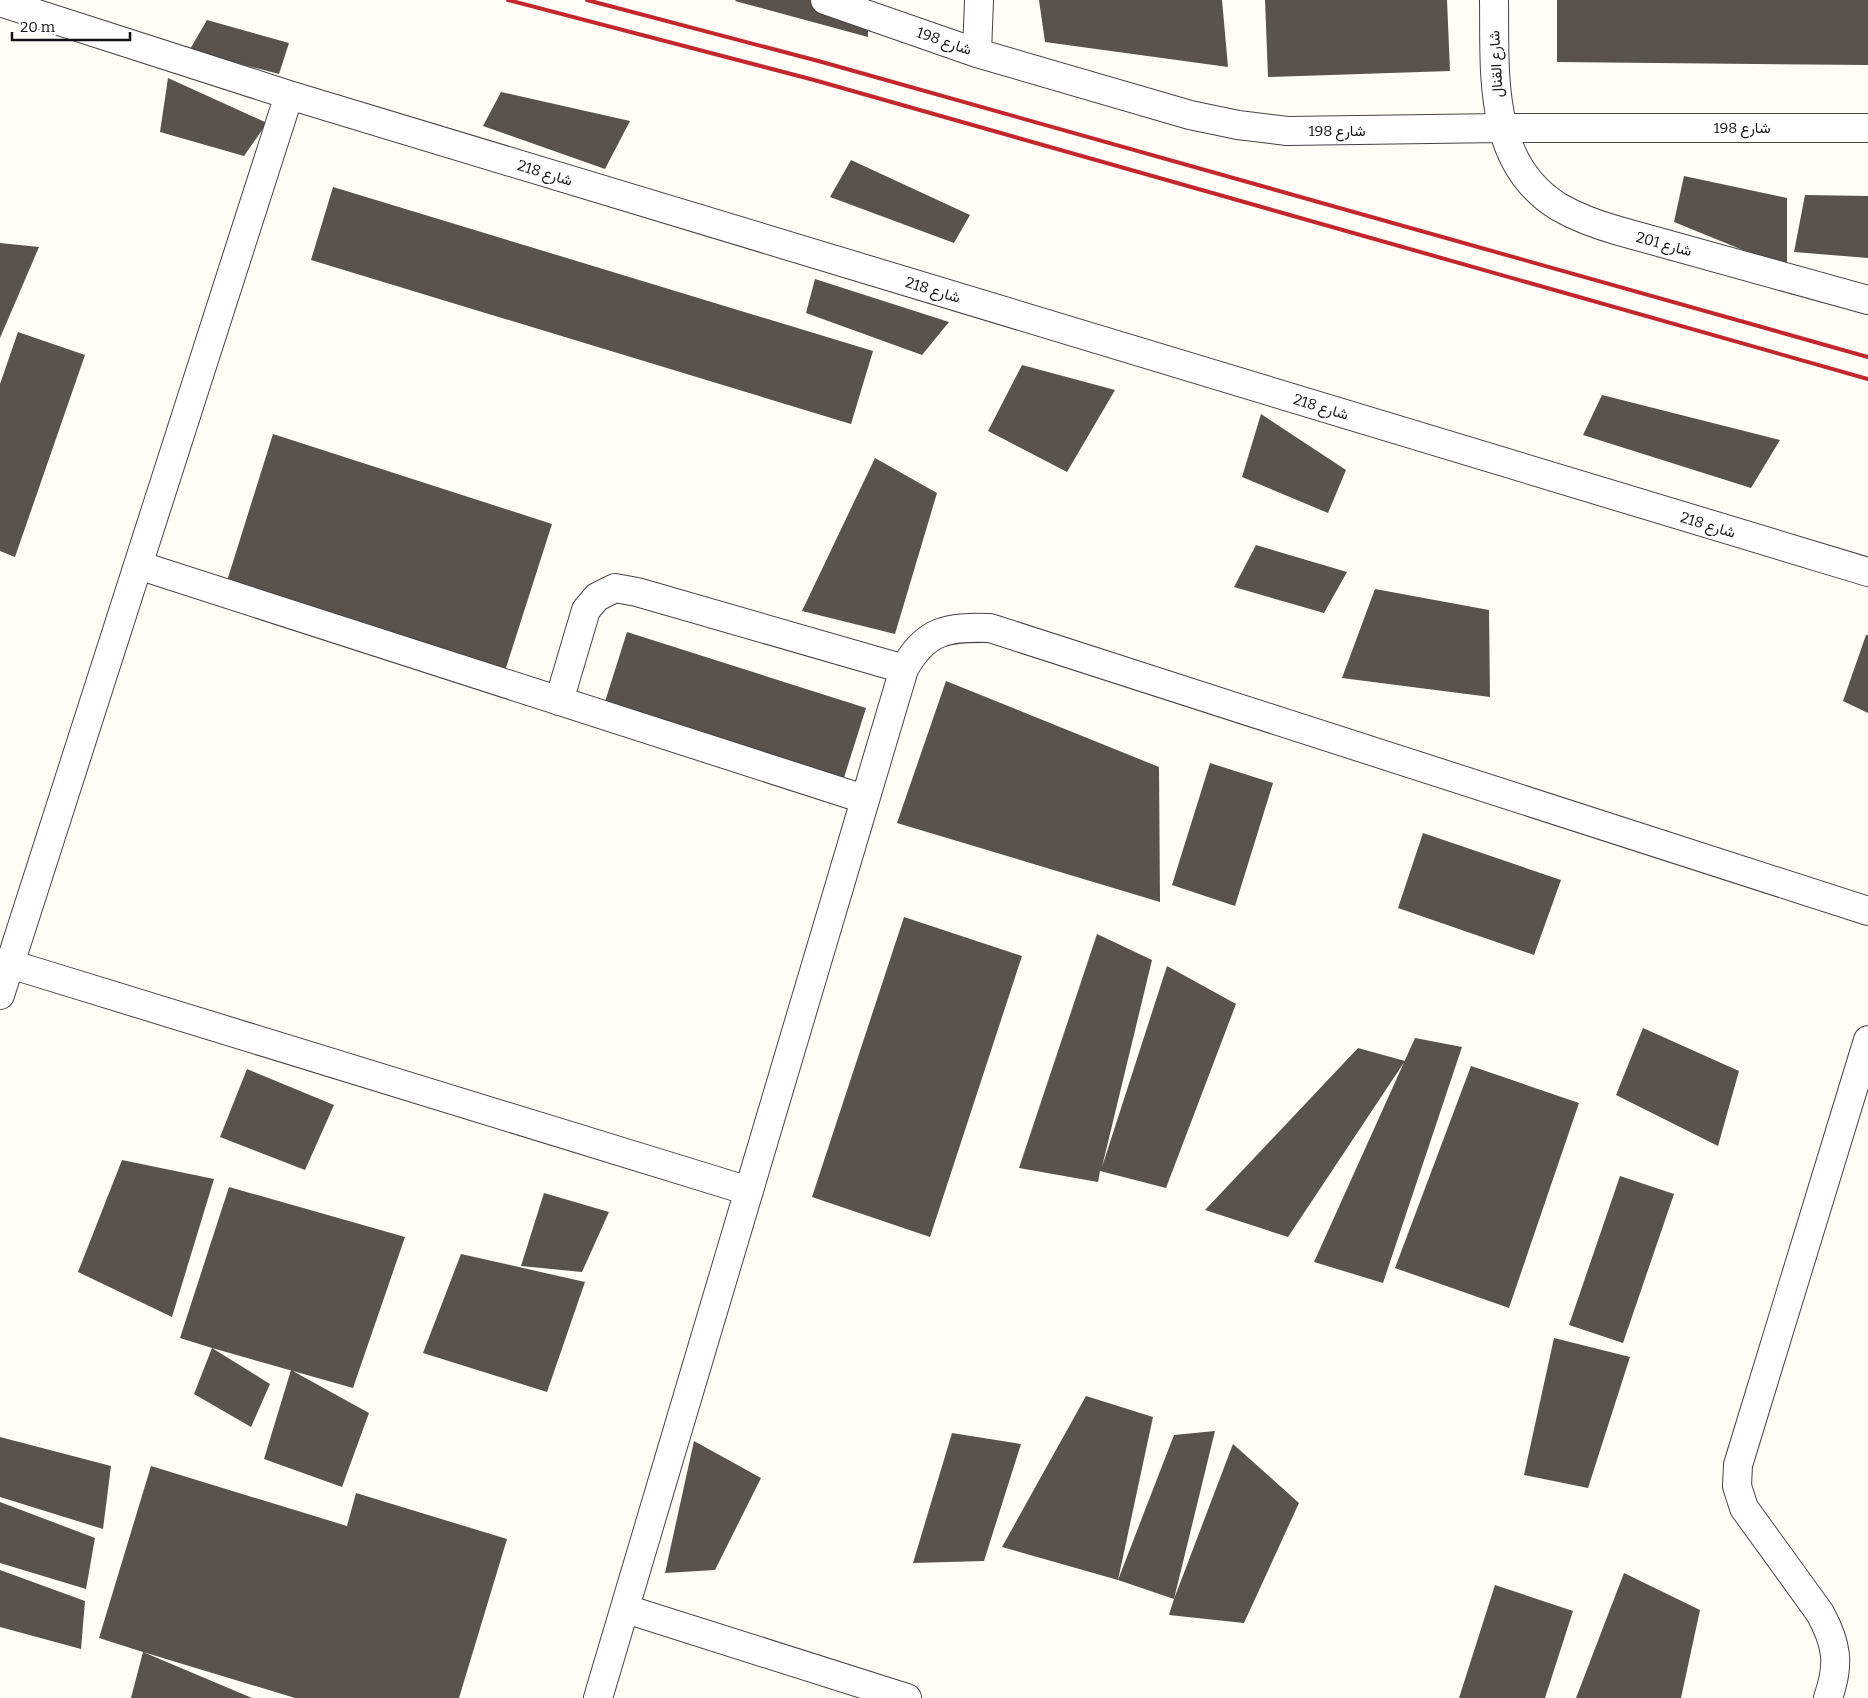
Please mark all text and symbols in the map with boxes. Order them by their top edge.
scale bar [12,10,130,42]
text: 20 m [20,18,56,36]
street label: شارع 198 [913,23,974,61]
street label: شارع القنال [1485,30,1509,98]
street label: شارع 198 [1713,119,1771,139]
street label: شارع 198 [1308,122,1366,142]
street label: شارع 218 [515,156,575,192]
street label: شارع 201 [1634,228,1694,262]
street label: شارع 218 [903,273,963,309]
street label: شارع 218 [1291,390,1351,426]
street label: شارع 218 [1678,508,1738,544]

